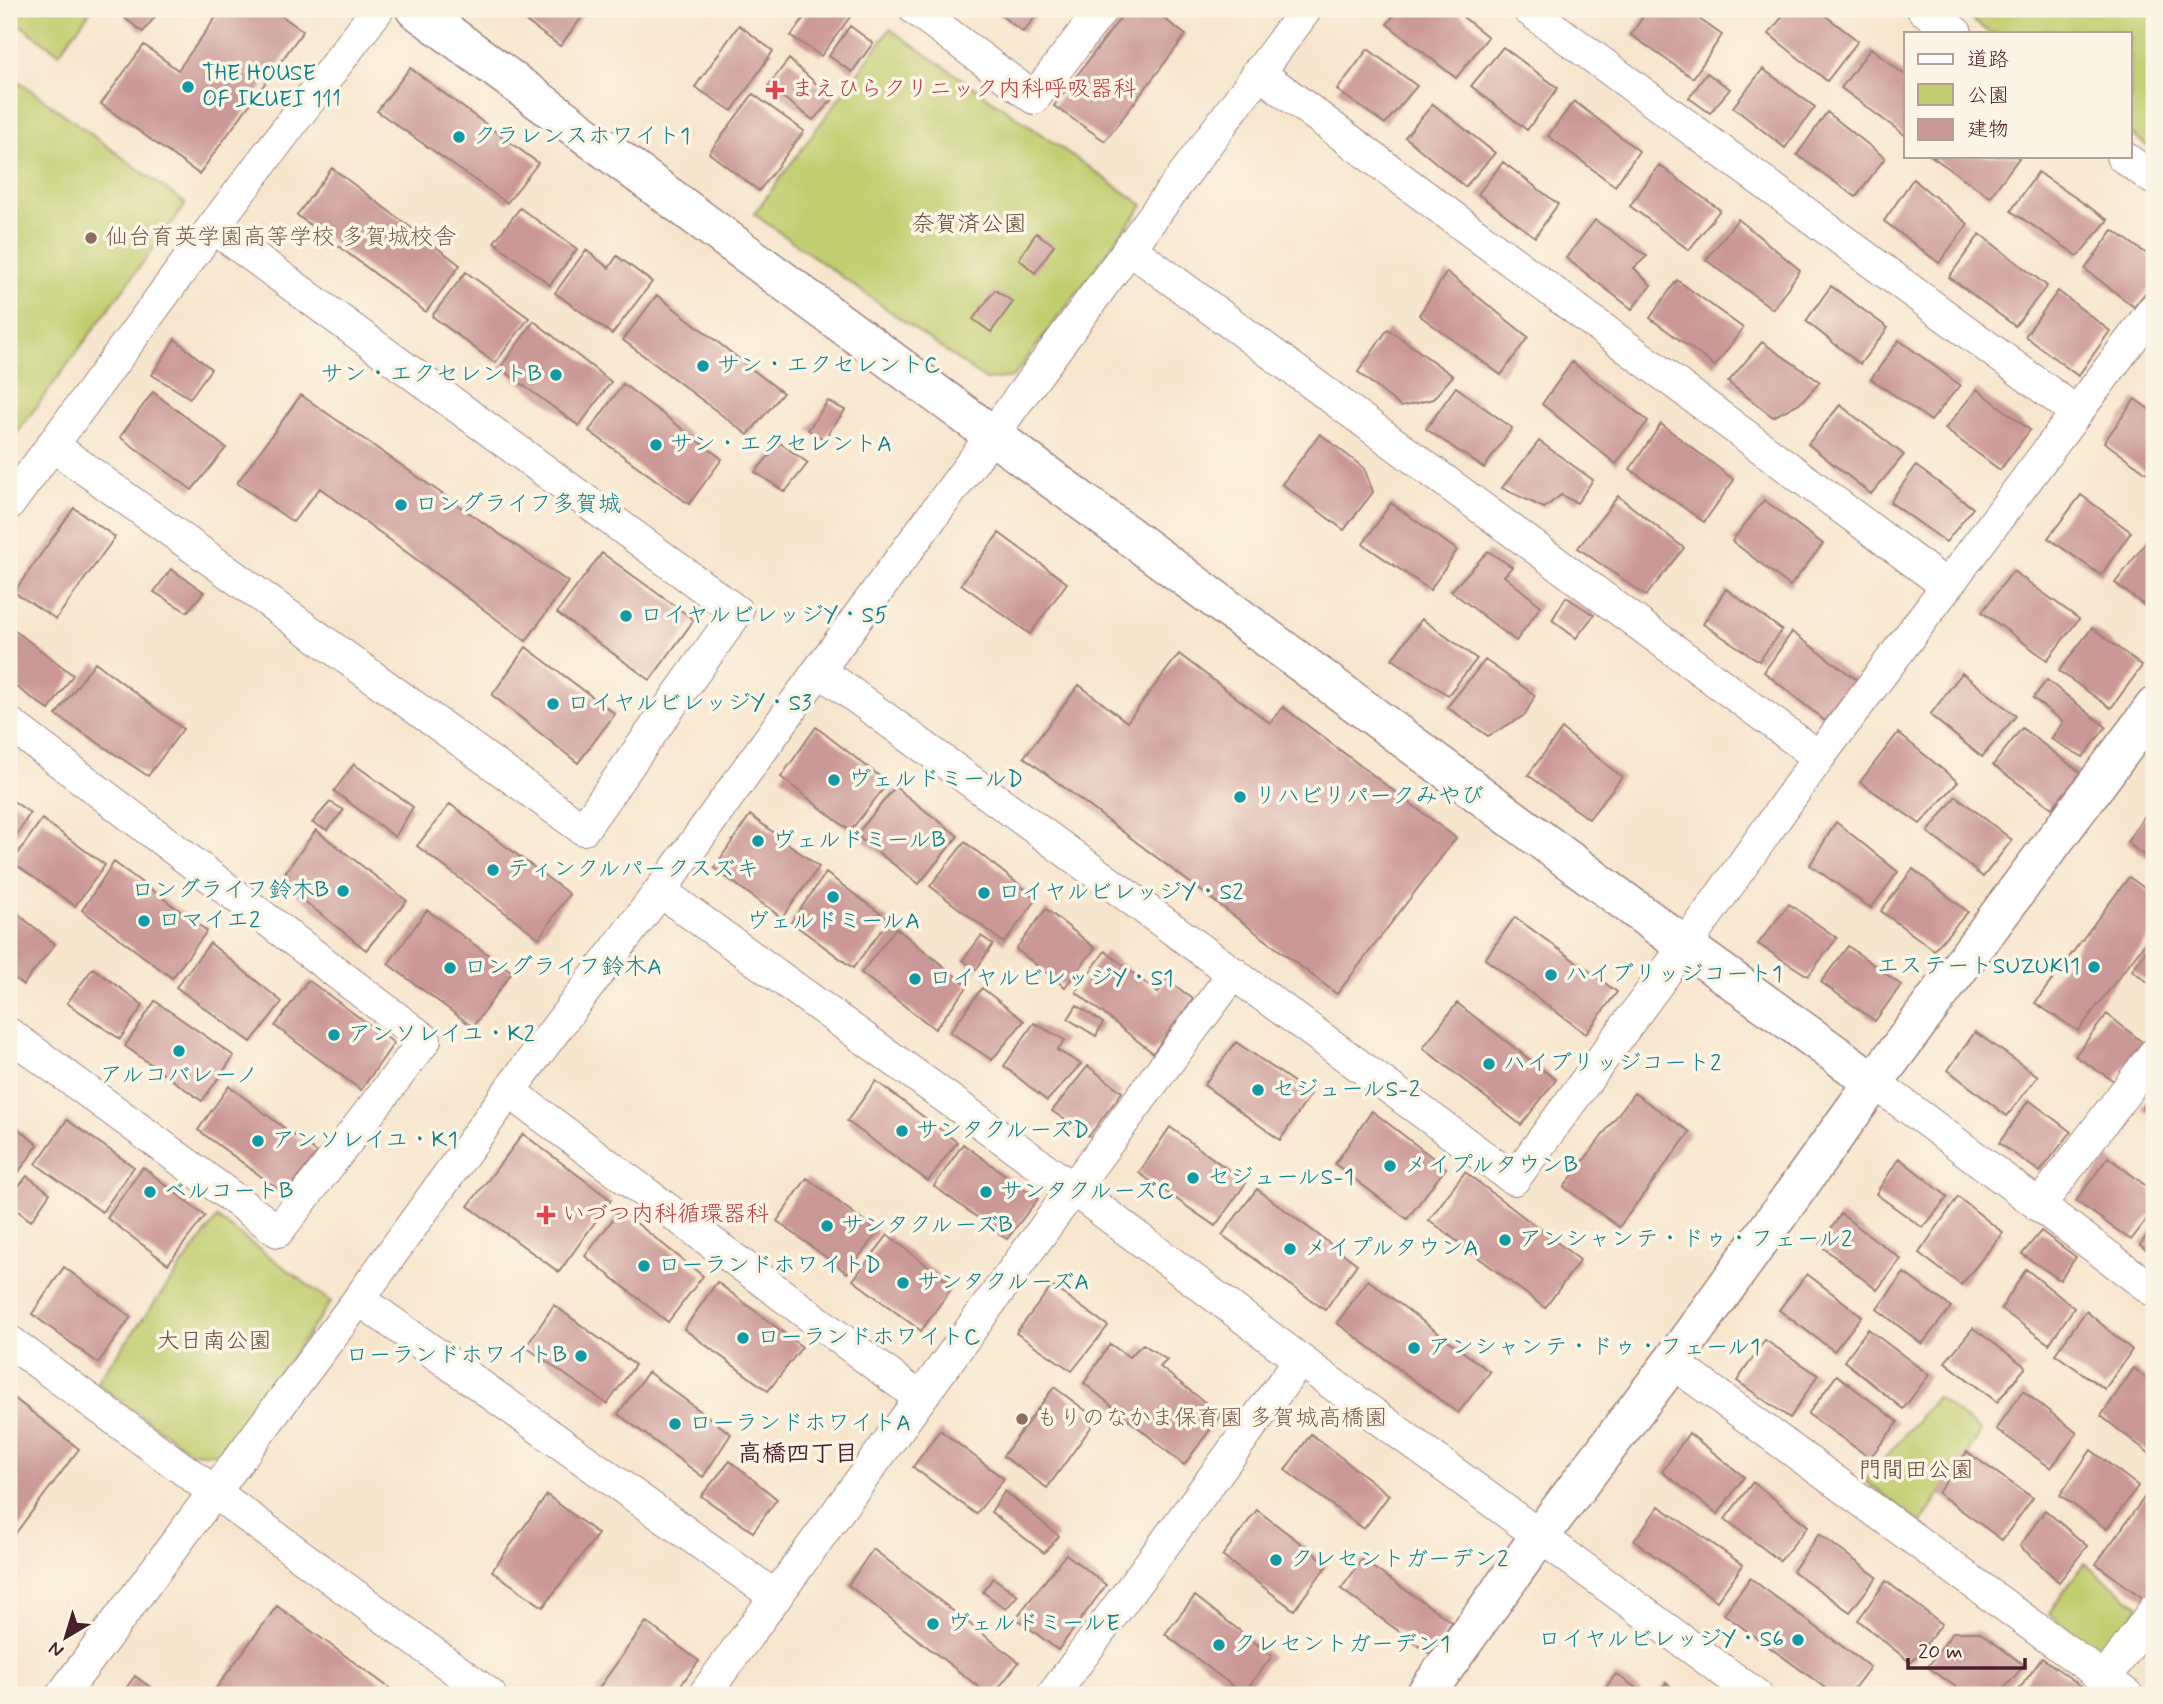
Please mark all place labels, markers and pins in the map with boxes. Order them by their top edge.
place label: THE HOUSE OF IKUEI 111 [202,59,341,115]
place label: まえひらクリニック内科呼吸器科 [791,75,1136,105]
marker: THE HOUSE OF IKUEI 111 [180,79,196,95]
marker: まえひらクリニック内科呼吸器科 [765,80,785,100]
place label: クラレンスホワイト1 [473,122,690,152]
marker: クラレンスホワイト1 [451,129,467,145]
place label: 仙台育英学園高等学校 多賀城校舎 [105,223,456,253]
marker: 仙台育英学園高等学校 多賀城校舎 [83,230,99,246]
place label: サン・エクセレントC [717,351,940,381]
marker: サン・エクセレントC [695,358,711,374]
place label: サン・エクセレントB [320,360,542,390]
marker: サン・エクセレントB [548,367,564,383]
place label: サン・エクセレントA [670,430,892,460]
marker: サン・エクセレントA [648,437,664,453]
place label: ロングライフ多賀城 [415,490,621,520]
marker: ロングライフ多賀城 [393,497,409,513]
place label: ロイヤルビレッジY・S5 [640,601,888,631]
marker: ロイヤルビレッジY・S5 [618,608,634,624]
place label: ロイヤルビレッジY・S3 [567,689,812,719]
marker: ロイヤルビレッジY・S3 [545,696,561,712]
place label: ヴェルドミールD [848,765,1023,795]
marker: ヴェルドミールD [826,772,842,788]
place label: リハビリパークみやび [1254,782,1484,812]
marker: リハビリパークみやび [1232,789,1248,805]
place label: ヴェルドミールB [772,826,946,856]
marker: ヴェルドミールB [750,833,766,849]
place label: ティンクルパークスズキ [507,855,759,885]
marker: ティンクルパークスズキ [485,862,501,878]
place label: ロングライフ鈴木B [131,876,329,906]
place label: ロイヤルビレッジY・S2 [998,878,1243,908]
marker: ロングライフ鈴木B [335,883,351,899]
marker: ロイヤルビレッジY・S2 [976,885,992,901]
marker: ヴェルドミールA [825,889,841,905]
place label: ロマイエ2 [158,906,260,936]
place label: ヴェルドミールA [746,907,920,937]
marker: ロマイエ2 [136,913,152,929]
place label: エステートSUZUKI1 [1876,952,2080,982]
place label: ロングライフ鈴木A [464,953,662,983]
marker: エステートSUZUKI1 [2086,959,2102,975]
marker: ロングライフ鈴木A [442,960,458,976]
place label: ハイブリッジコート1 [1565,960,1782,990]
place label: ロイヤルビレッジY・S1 [929,964,1173,994]
marker: ハイブリッジコート1 [1543,967,1559,983]
marker: ロイヤルビレッジY・S1 [907,971,923,987]
place label: アンソレイユ・K2 [348,1020,535,1050]
marker: アンソレイユ・K2 [326,1027,342,1043]
marker: アルコバレーノ [171,1043,187,1059]
place label: ハイブリッジコート2 [1503,1049,1721,1079]
marker: ハイブリッジコート2 [1481,1056,1497,1072]
place label: アルコバレーノ [100,1061,258,1091]
place label: セジュールS-2 [1272,1075,1420,1105]
marker: セジュールS-2 [1250,1082,1266,1098]
place label: サンタクルーズD [916,1116,1089,1146]
marker: サンタクルーズD [894,1123,910,1139]
place label: アンソレイユ・K1 [272,1126,458,1156]
marker: アンソレイユ・K1 [250,1133,266,1149]
place label: メイプルタウンB [1404,1151,1578,1181]
marker: メイプルタウンB [1382,1158,1398,1174]
place label: セジュールS-1 [1207,1163,1354,1193]
marker: セジュールS-1 [1185,1170,1201,1186]
place label: ベルコートB [164,1177,294,1207]
place label: サンタクルーズC [1000,1177,1174,1207]
marker: ベルコートB [142,1184,158,1200]
marker: サンタクルーズC [978,1184,994,1200]
place label: いづつ内科循環器科 [562,1200,769,1230]
marker: いづつ内科循環器科 [536,1205,556,1225]
place label: サンタクルーズB [841,1211,1013,1241]
marker: サンタクルーズB [819,1218,835,1234]
place label: アンシャンテ・ドゥ・フェール2 [1519,1225,1852,1255]
marker: アンシャンテ・ドゥ・フェール2 [1497,1232,1513,1248]
place label: メイプルタウンA [1304,1234,1479,1264]
marker: メイプルタウンA [1282,1241,1298,1257]
place label: ローランドホワイトD [658,1251,881,1281]
marker: ローランドホワイトD [636,1258,652,1274]
place label: サンタクルーズA [917,1268,1089,1298]
marker: サンタクルーズA [895,1275,911,1291]
place label: ローランドホワイトC [757,1323,980,1353]
marker: ローランドホワイトC [735,1330,751,1346]
place label: アンシャンテ・ドゥ・フェール1 [1428,1333,1760,1363]
marker: アンシャンテ・ドゥ・フェール1 [1406,1340,1422,1356]
place label: ローランドホワイトB [345,1341,567,1371]
marker: ローランドホワイトB [573,1348,589,1364]
place label: もりのなかま保育園 多賀城高橋園 [1036,1404,1387,1434]
place label: ローランドホワイトA [689,1409,911,1439]
marker: もりのなかま保育園 多賀城高橋園 [1014,1411,1030,1427]
marker: ローランドホワイトA [667,1416,683,1432]
place label: クレセントガーデン2 [1290,1545,1508,1575]
marker: クレセントガーデン2 [1268,1552,1284,1568]
place label: ヴェルドミールE [947,1609,1120,1639]
marker: ヴェルドミールE [925,1616,941,1632]
place label: ロイヤルビレッジY・S6 [1538,1625,1784,1655]
place label: クレセントガーデン1 [1233,1630,1450,1660]
marker: ロイヤルビレッジY・S6 [1790,1632,1806,1648]
marker: クレセントガーデン1 [1211,1637,1227,1653]

